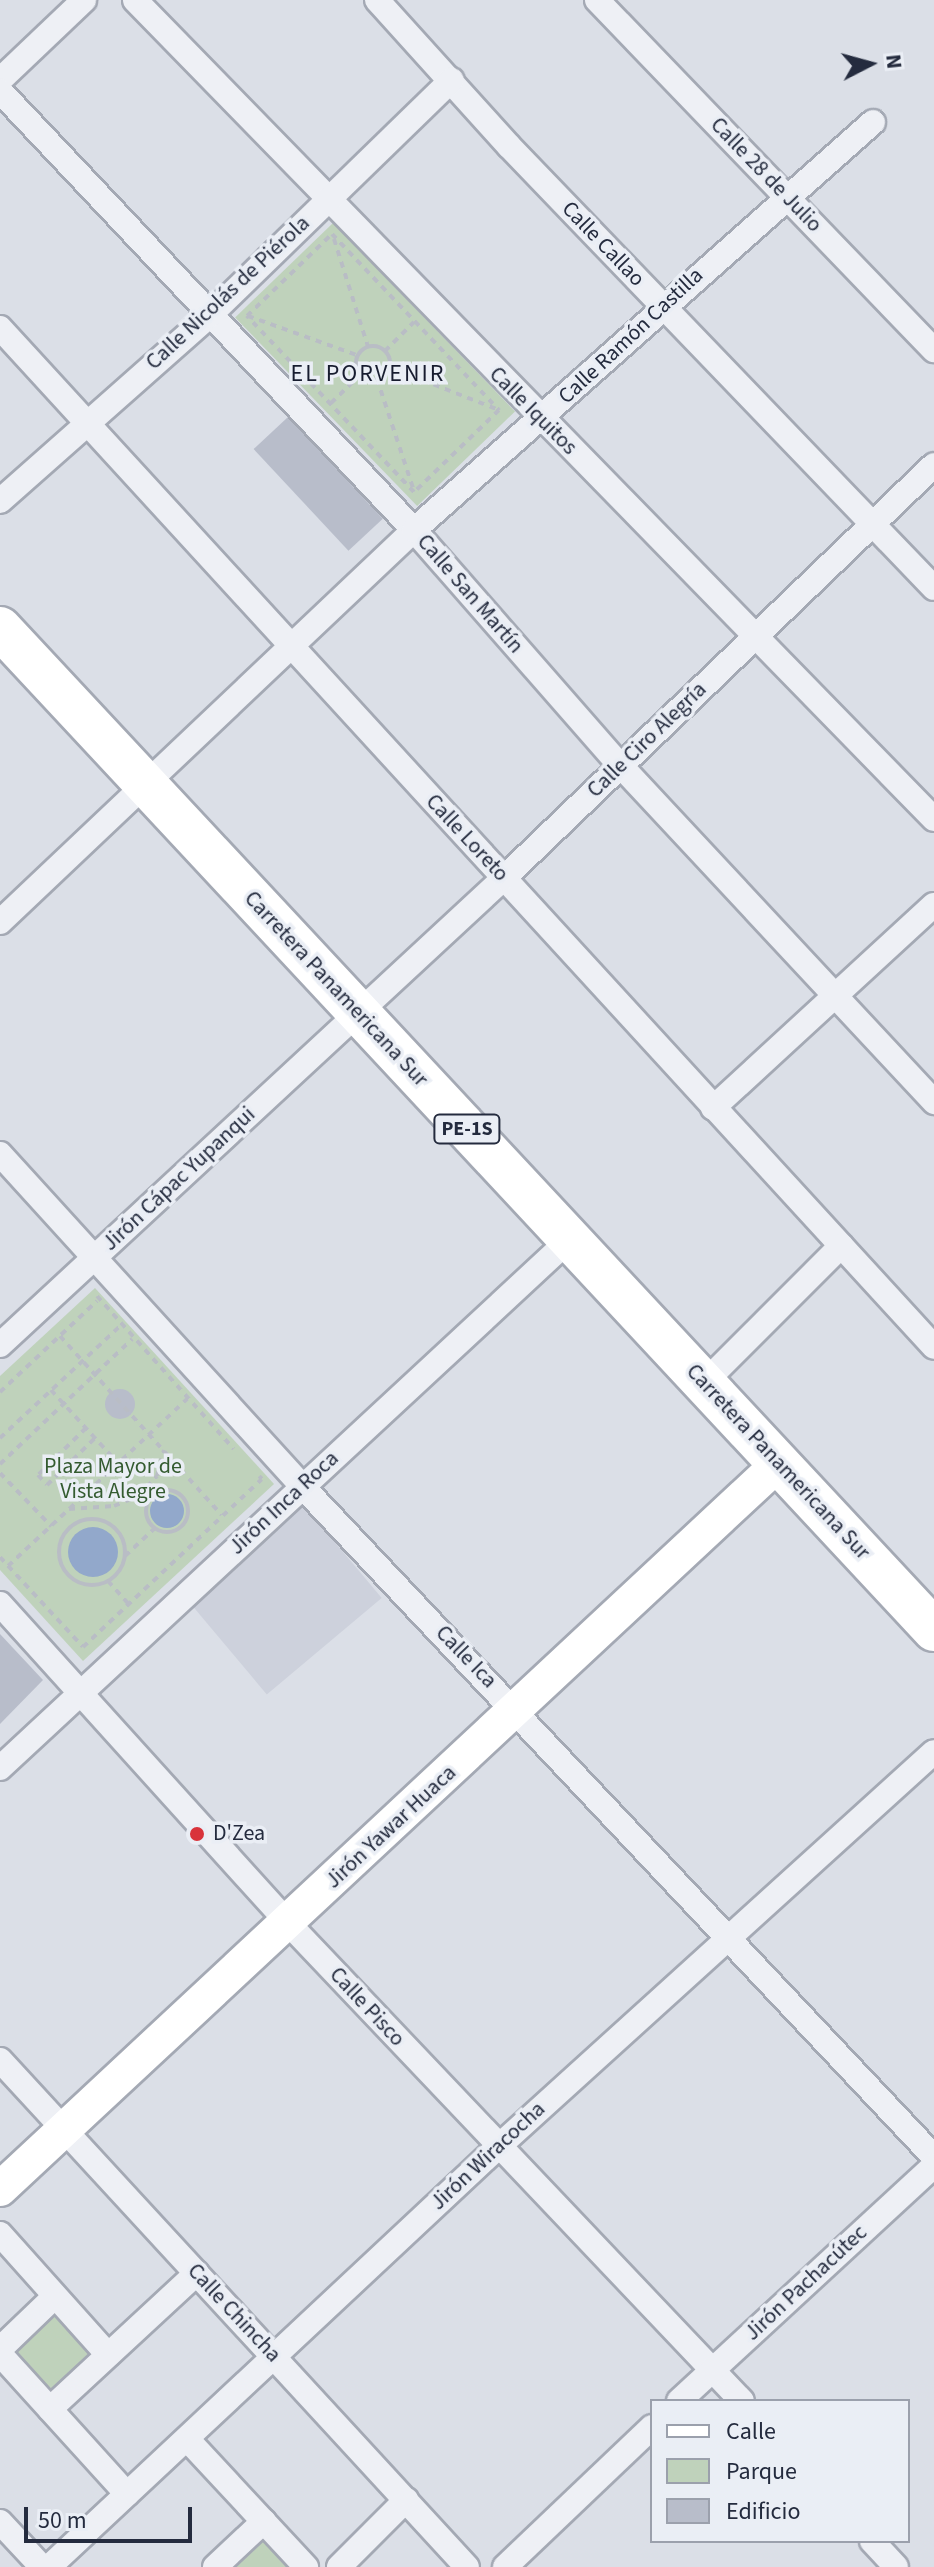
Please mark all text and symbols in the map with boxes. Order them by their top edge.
north arrow [830,24,910,104]
text: N [877,53,911,70]
street label: Calle 28 de Julio [705,112,827,238]
street label: Calle Callao [556,196,650,292]
street label: Calle Nicolás de Piérola [141,210,315,376]
street label: Calle Ramón Castilla [553,262,709,410]
district label: EL PORVENIR [291,360,445,388]
street label: Calle Iquitos [483,361,583,461]
street label: Calle San Martín [411,529,529,659]
street label: Calle Ciro Alegría [582,677,712,803]
street label: Calle Loreto [420,789,514,887]
street label: Carretera Panamericana Sur [238,886,434,1092]
street label: Jirón Cápac Yupanqui [97,1101,261,1257]
road number: PE-1S [433,1113,501,1145]
street label: Carretera Panamericana Sur [680,1359,876,1565]
street label: Jirón Inca Roca [224,1446,344,1560]
park label: Plaza Mayor de Vista Alegre [44,1453,182,1504]
street label: Calle Ica [430,1620,502,1694]
street label: Jirón Yawar Huaca [320,1760,462,1894]
place label: D'Zea [213,1821,265,1847]
marker: D'Zea [188,1825,206,1843]
street label: Calle Pisco [324,1962,410,2052]
street label: Jirón Wiracocha [425,2096,551,2216]
street label: Jirón Pachacútec [739,2220,873,2346]
street label: Calle Chincha [182,2258,286,2368]
legend [650,2399,910,2543]
text: Calle [726,2414,776,2449]
text: Parque [726,2454,797,2489]
scale bar [28,2491,196,2541]
text: Edificio [726,2494,800,2529]
text: 50 m [38,2503,87,2538]

